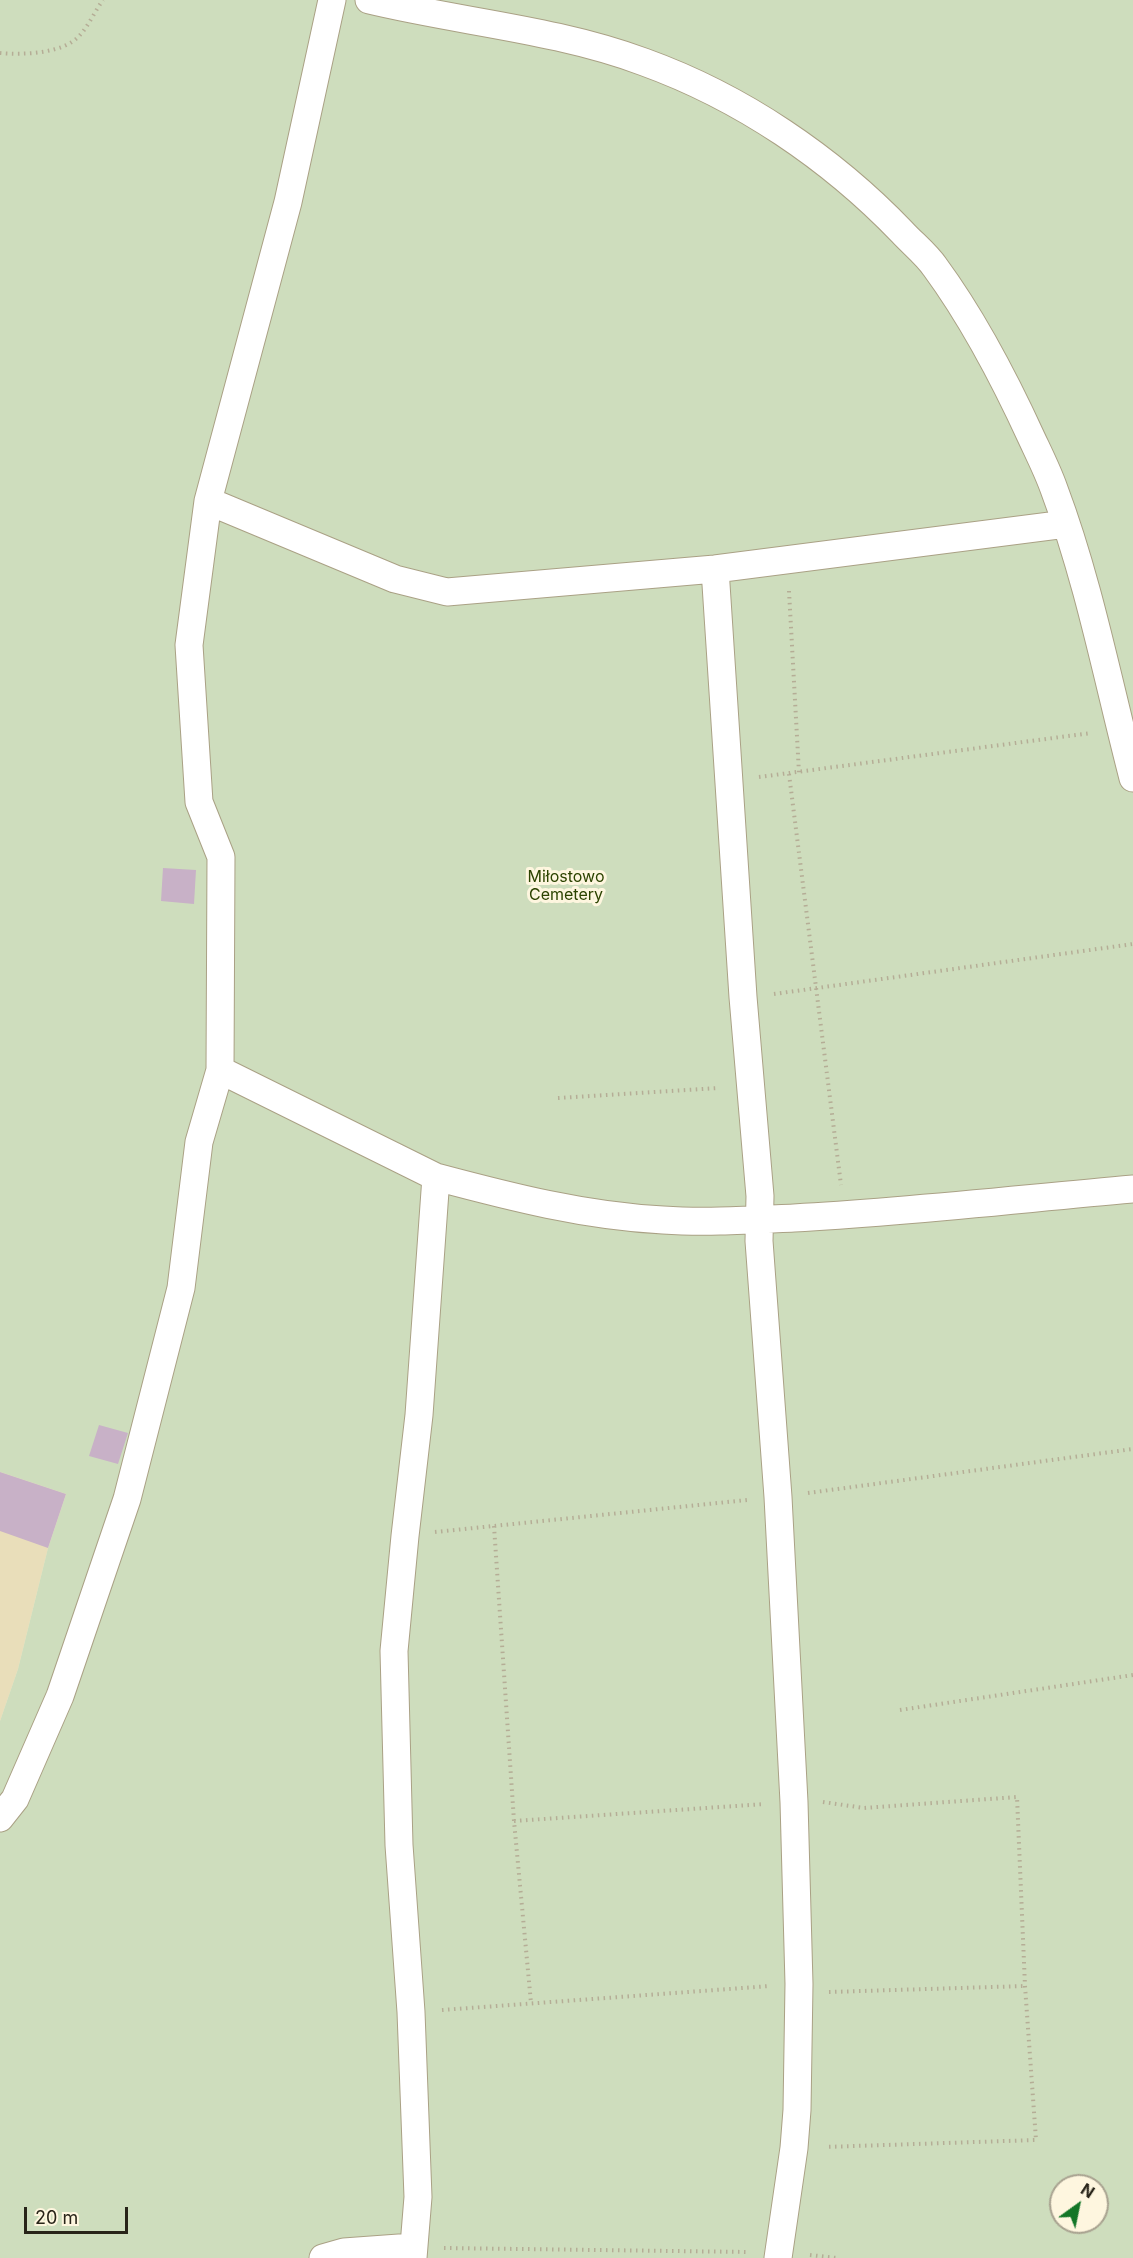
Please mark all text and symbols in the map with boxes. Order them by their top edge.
park label: Miłostowo Cemetery [527,867,605,905]
north arrow [1049,2174,1109,2234]
text: N [1077,2179,1098,2202]
scale bar [27,2195,130,2233]
text: 20 m [35,2207,78,2228]

